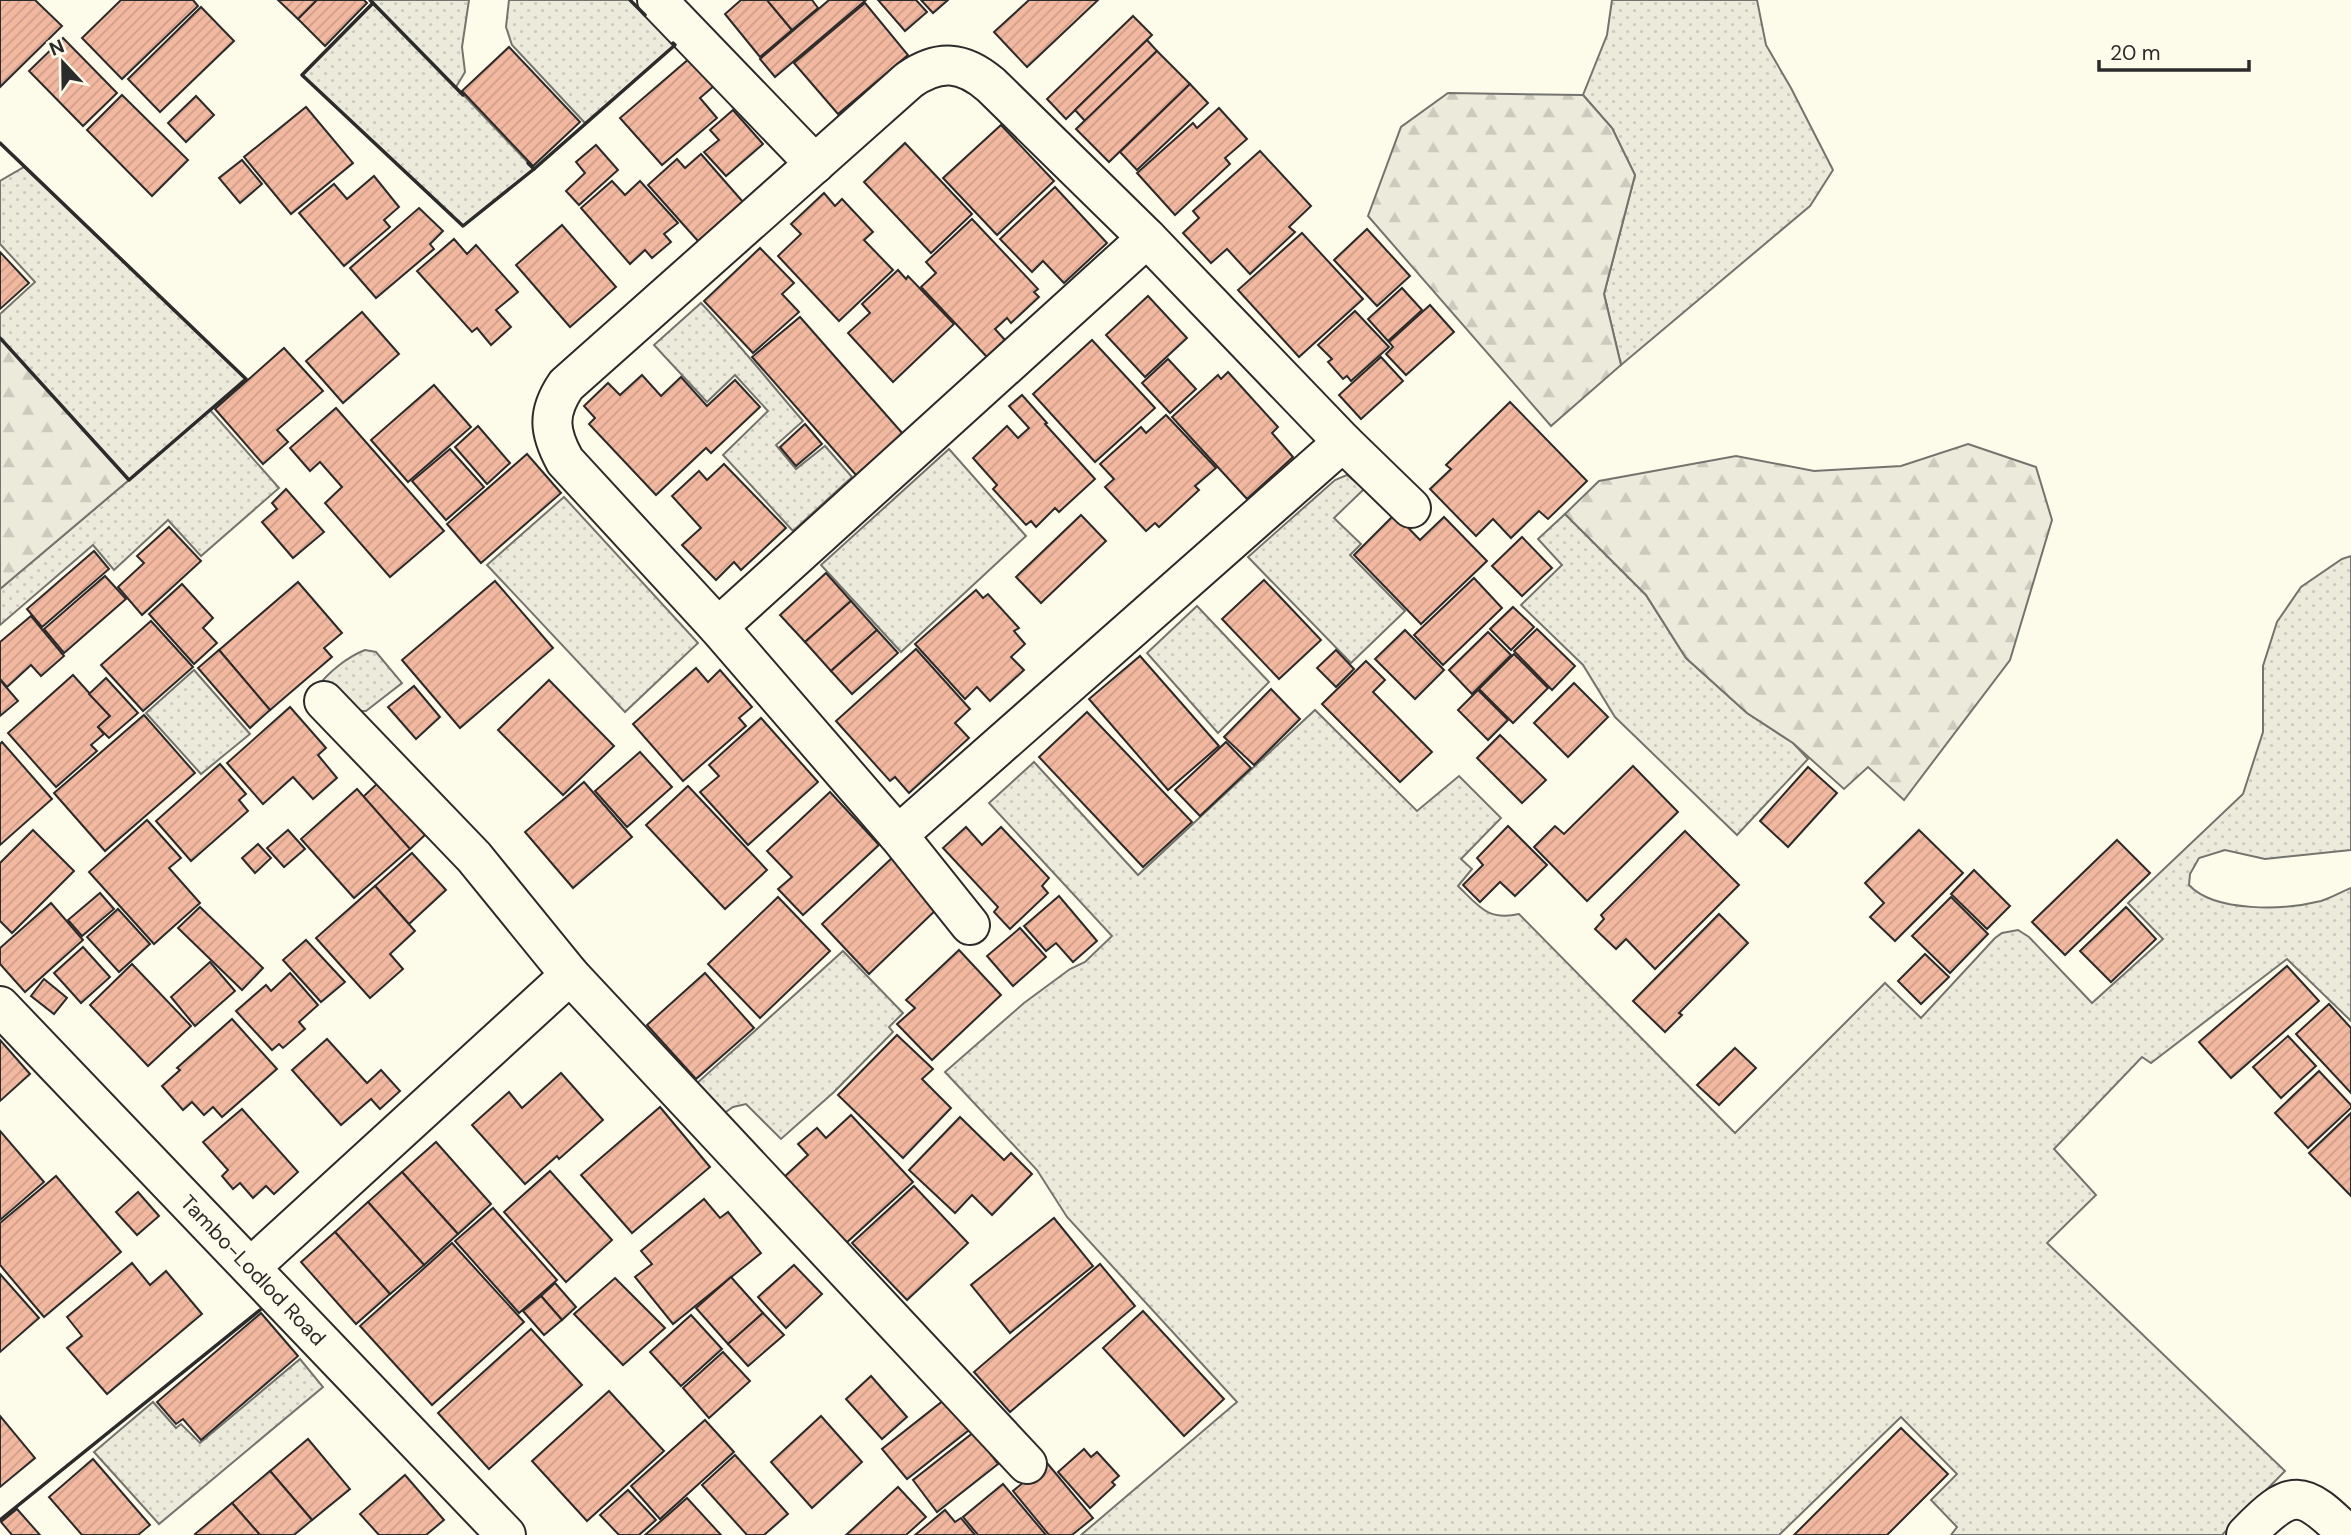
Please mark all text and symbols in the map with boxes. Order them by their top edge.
north arrow [28,28,98,98]
scale bar [2099,28,2250,72]
text: N [46,34,68,62]
text: 20 m [2110,39,2161,67]
street label: Tambo-Lodlod Road [174,1189,332,1352]

